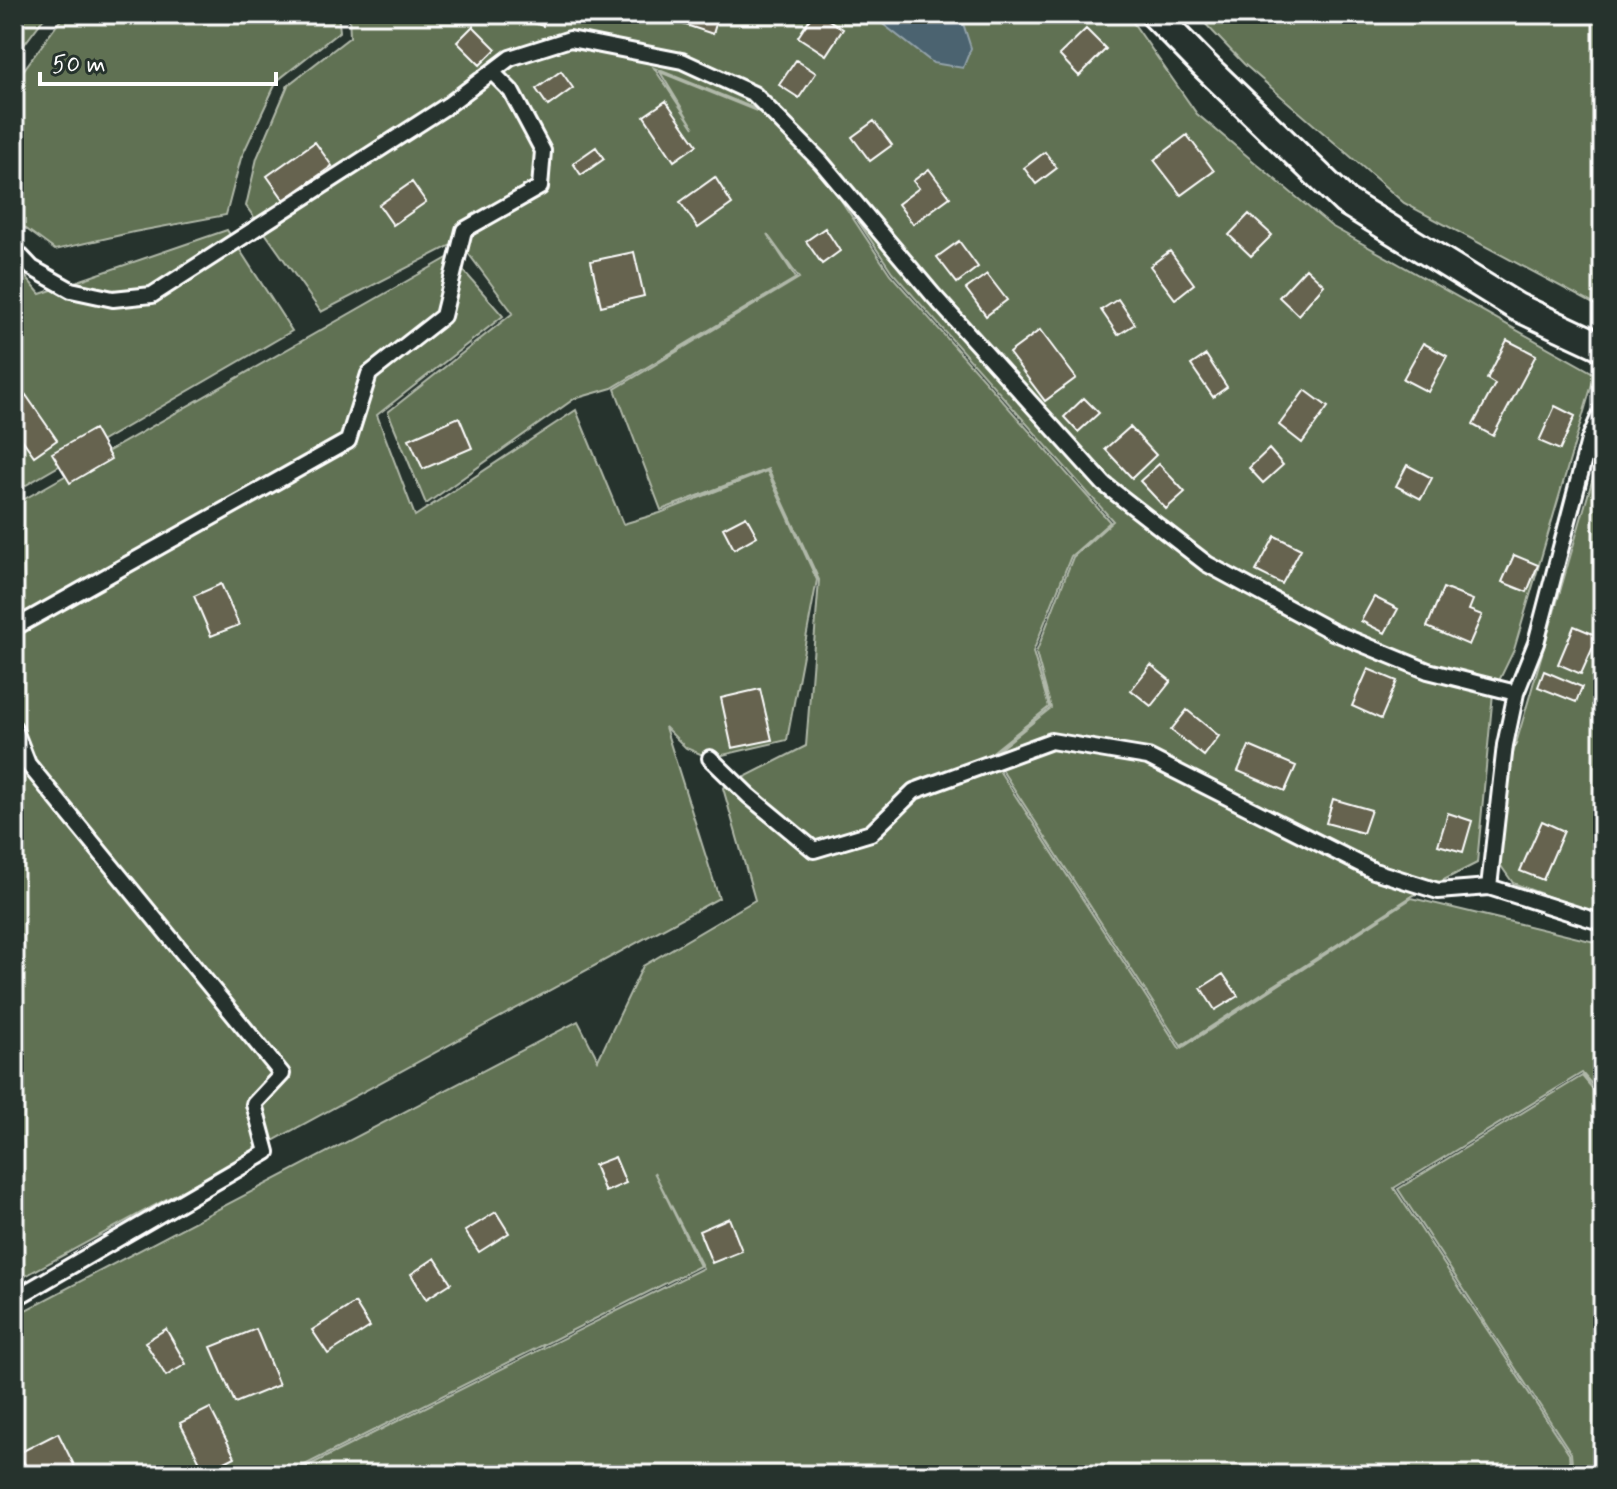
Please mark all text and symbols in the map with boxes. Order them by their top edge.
scale bar [40,36,276,86]
text: 50 m [52,50,106,81]

